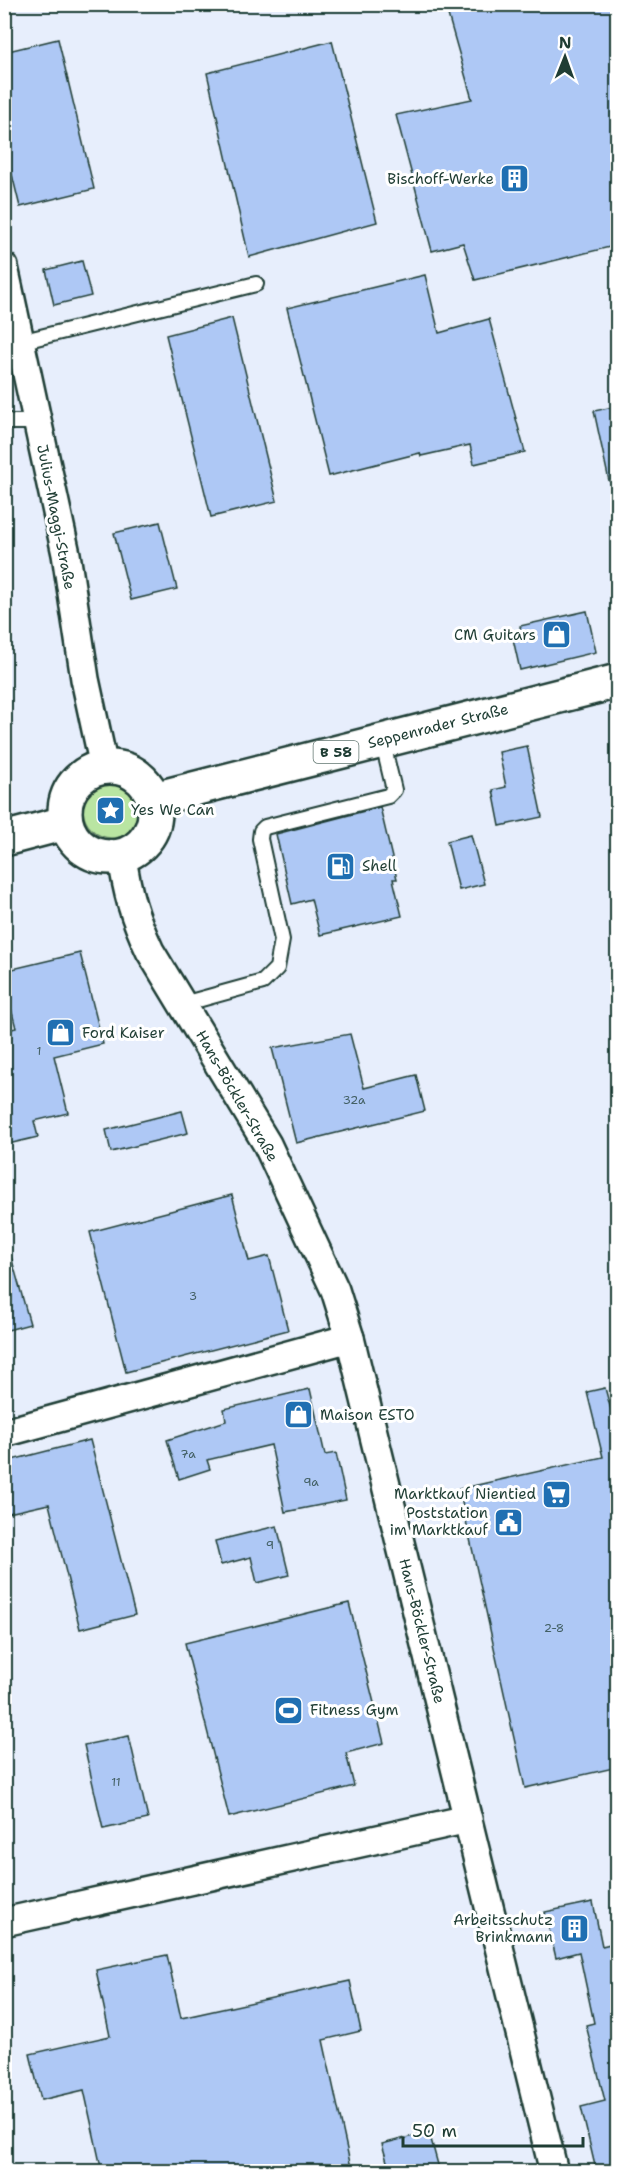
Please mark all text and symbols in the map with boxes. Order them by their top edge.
north arrow [535,27,595,87]
text: N [559,32,572,53]
building icon: Bischoff-Werke [499,163,531,195]
place label: Bischoff-Werke [387,169,494,189]
street label: Julius-Maggi-Straße [32,443,80,591]
shop icon: CM Guitars [541,619,573,651]
place label: CM Guitars [454,625,536,645]
street label: Seppenrader Straße [366,699,510,753]
road number: B 58 [314,741,358,763]
place icon: Yes We Can [94,794,126,826]
place label: Yes We Can [131,800,214,820]
fuel station icon: Shell [325,850,357,882]
place label: Shell [362,856,397,876]
shop icon: Ford Kaiser [45,1017,77,1049]
place label: Ford Kaiser [82,1023,165,1043]
street label: Hans-Böckler-Straße [191,1027,283,1165]
house number: 1 [36,1043,42,1059]
house number: 32a [342,1092,366,1108]
house number: 3 [189,1288,197,1304]
shop icon: Maison ESTO [283,1399,315,1431]
place label: Maison ESTO [320,1405,415,1425]
house number: 7a [180,1446,196,1462]
house number: 9a [303,1474,319,1490]
supermarket icon: Marktkauf Nientied [541,1478,573,1510]
place label: Marktkauf Nientied [394,1484,536,1504]
place label: Poststation im Marktkauf [390,1503,489,1540]
public building icon: Poststation im Marktkauf [493,1506,525,1538]
house number: 9 [266,1537,274,1553]
street label: Hans-Böckler-Straße [394,1556,450,1706]
house number: 2-8 [544,1620,564,1636]
sports icon: Fitness Gym [273,1694,305,1726]
place label: Fitness Gym [310,1700,399,1720]
house number: 11 [111,1774,121,1790]
place label: Arbeitsschutz Brinkmann [453,1910,553,1947]
building icon: Arbeitsschutz Brinkmann [558,1913,590,1945]
scale bar [403,2110,583,2148]
text: 50 m [412,2119,457,2143]

